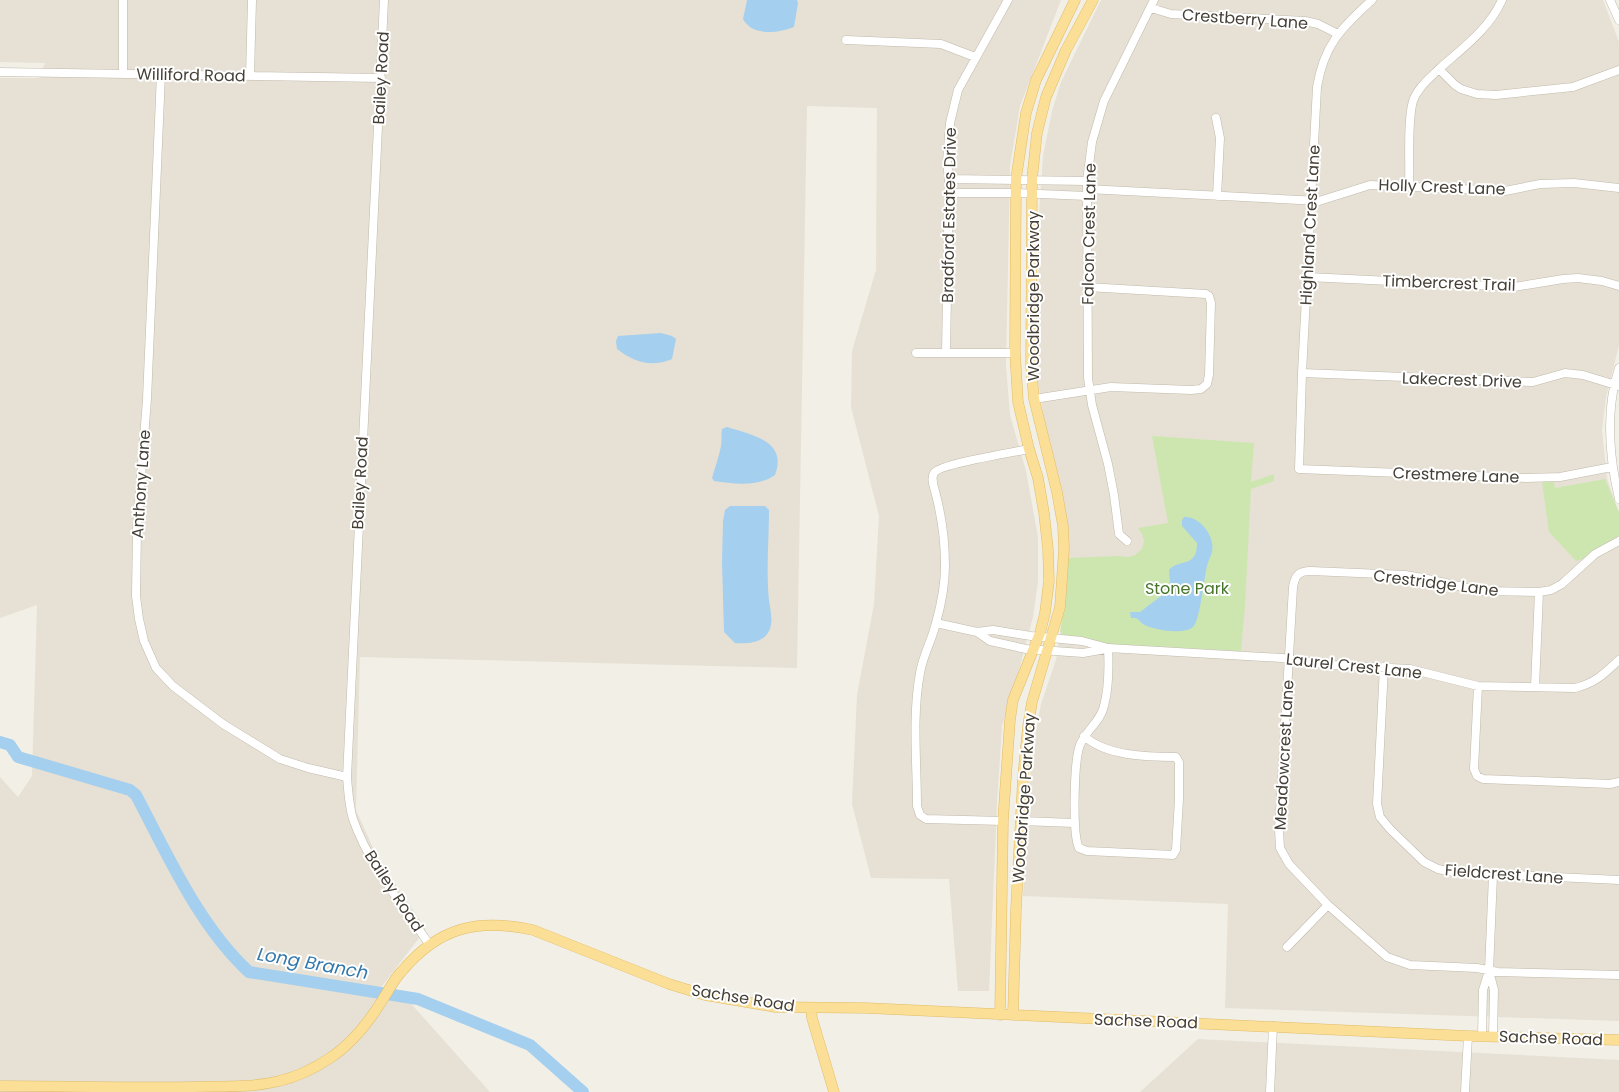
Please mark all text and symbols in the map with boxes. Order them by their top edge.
street label: Crestberry Lane [1181,3,1309,35]
street label: Bailey Road [367,31,395,125]
street label: Williford Road [136,63,246,87]
street label: Bradford Estates Drive [936,127,962,303]
street label: Highland Crest Lane [1294,144,1326,306]
street label: Falcon Crest Lane [1076,163,1102,305]
street label: Holly Crest Lane [1378,173,1506,201]
street label: Woodbridge Parkway [1022,211,1045,381]
street label: Timbercrest Trail [1382,269,1516,297]
street label: Lakecrest Drive [1402,366,1522,394]
street label: Anthony Lane [126,429,156,539]
street label: Bailey Road [346,436,374,530]
street label: Crestmere Lane [1392,461,1520,489]
street label: Crestridge Lane [1372,564,1500,602]
park label: Stone Park [1145,577,1230,600]
street label: Laurel Crest Lane [1285,647,1423,685]
street label: Meadowcrest Lane [1269,679,1299,831]
street label: Woodbridge Parkway [1007,712,1041,884]
street label: Bailey Road [359,846,429,936]
street label: Fieldcrest Lane [1444,858,1564,890]
water label: Long Branch [256,941,370,985]
street label: Sachse Road [690,978,796,1018]
street label: Sachse Road [1093,1008,1199,1034]
street label: Sachse Road [1498,1025,1604,1051]

